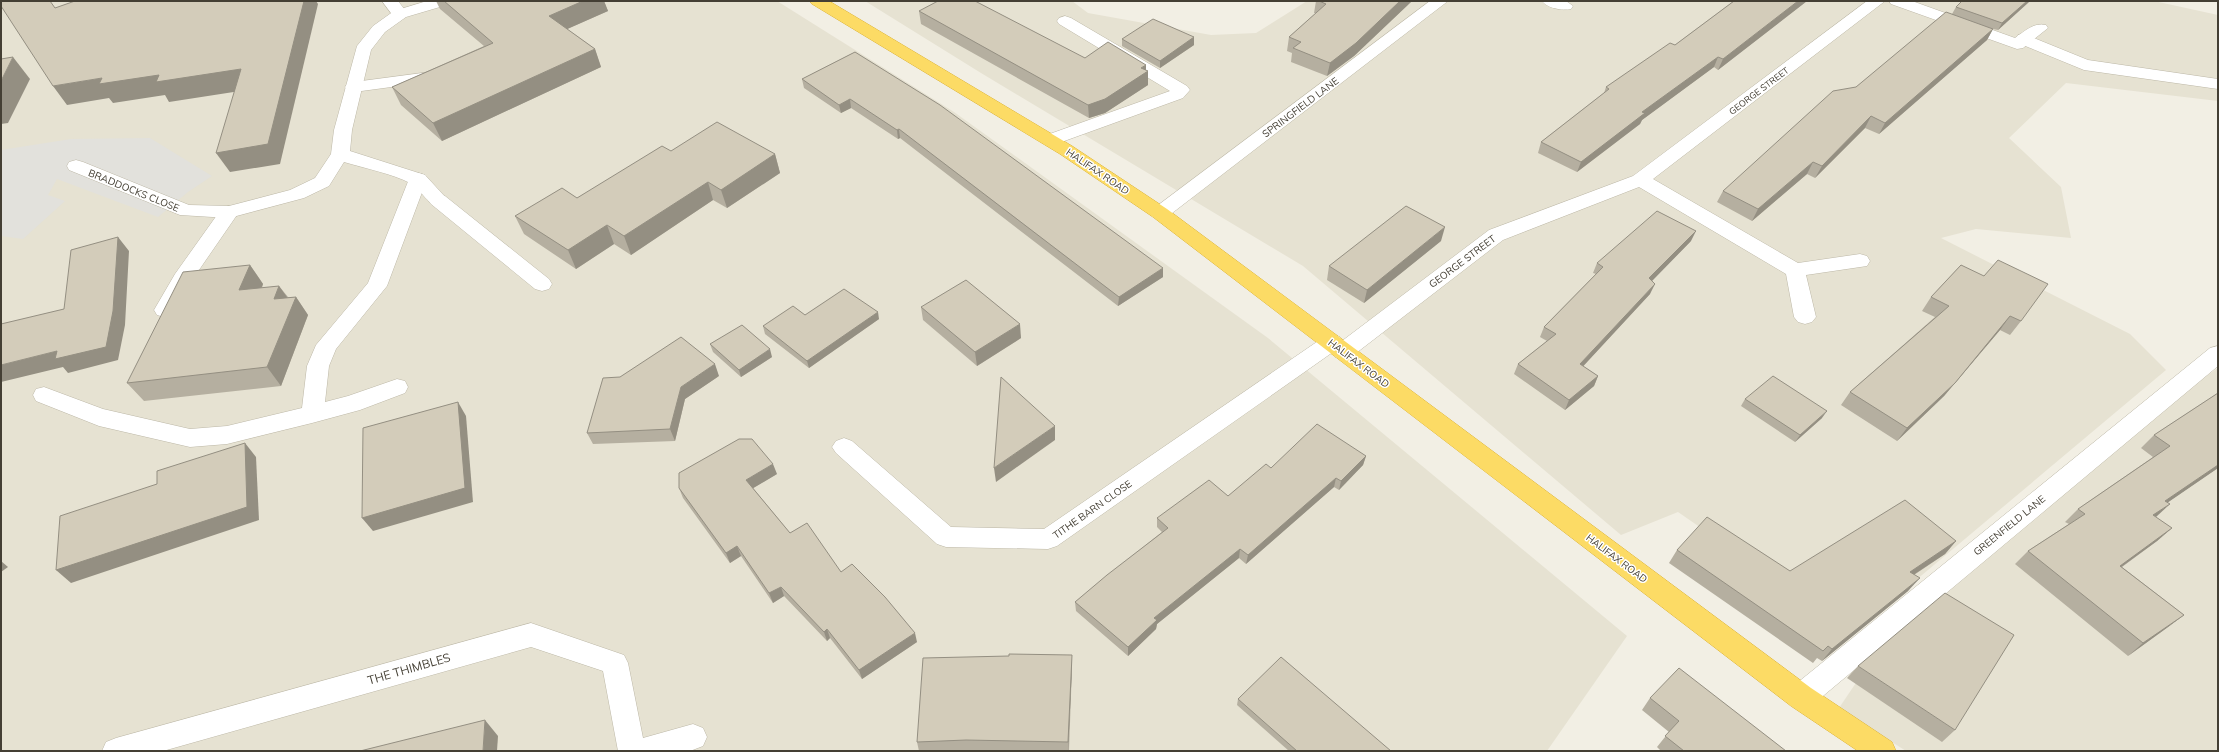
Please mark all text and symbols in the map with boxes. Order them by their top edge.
street label: GEORGE STREET [1727,64,1791,117]
street label: SPRINGFIELD LANE [1259,74,1341,140]
street label: HALIFAX ROAD [1064,145,1132,197]
street label: BRADDOCKS CLOSE [86,166,181,215]
street label: GEORGE STREET [1426,232,1498,291]
street label: HALIFAX ROAD [1325,336,1392,391]
street label: TITHE BARN CLOSE [1050,477,1134,542]
street label: GREENFIELD LANE [1971,492,2048,558]
street label: HALIFAX ROAD [1583,531,1650,586]
street label: THE THIMBLES [366,650,452,688]

